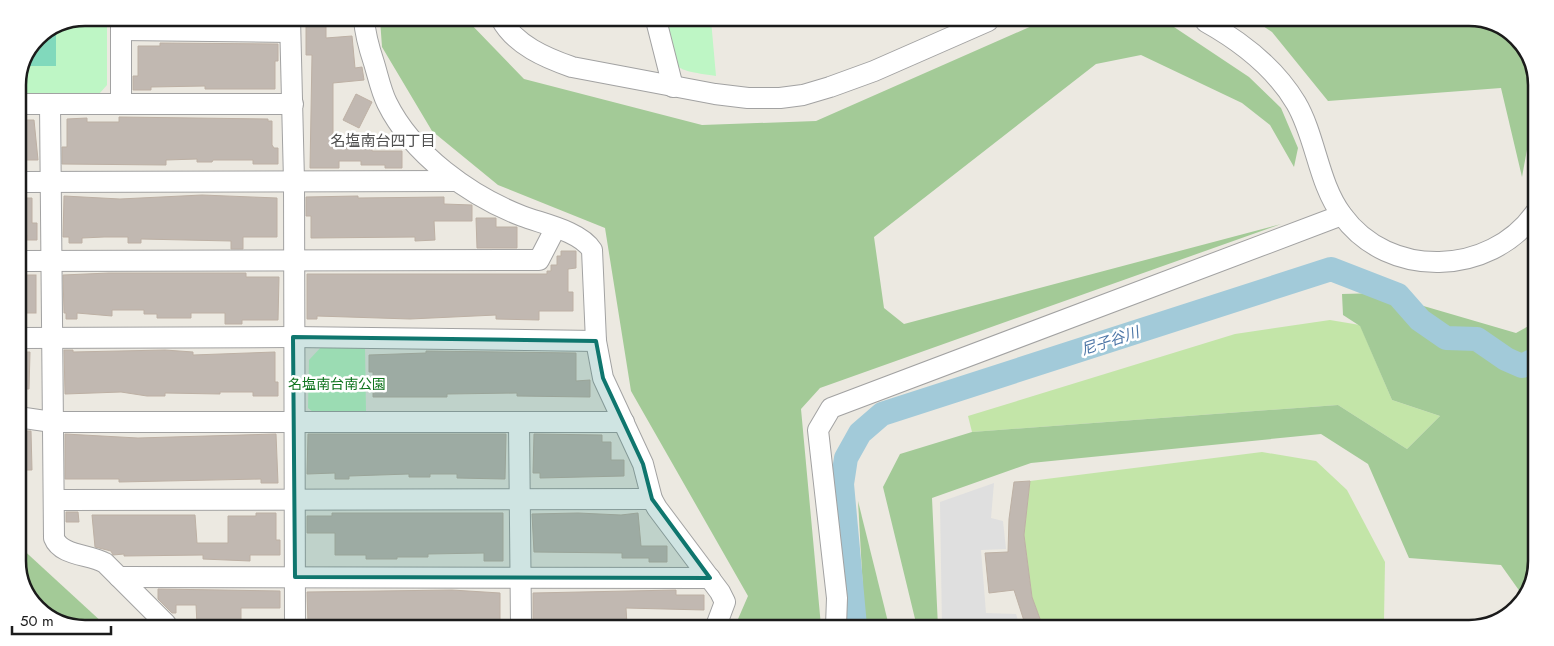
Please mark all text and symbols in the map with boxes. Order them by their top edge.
district label: 名塩南台四丁目 [330,130,436,152]
water label: 尼子谷川 [1078,321,1144,361]
park label: 名塩南台南公園 [288,374,386,394]
scale bar [12,604,111,636]
text: 50 m [20,610,54,632]

